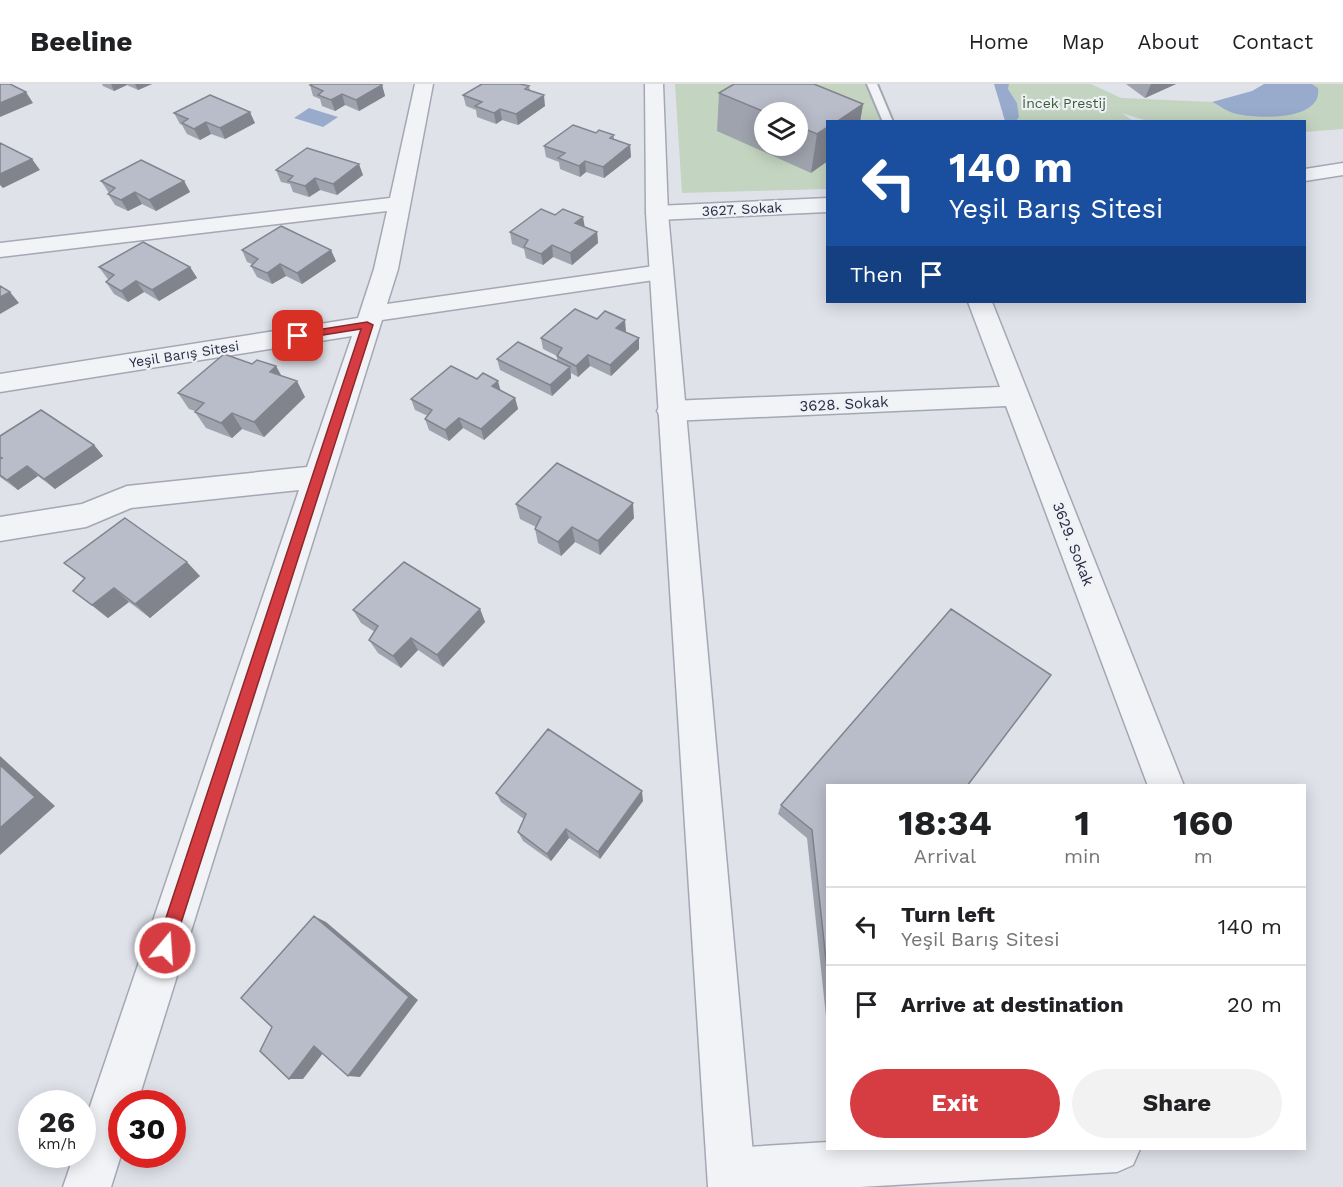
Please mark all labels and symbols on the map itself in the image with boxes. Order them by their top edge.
park label: İncek Prestij [1022,95,1106,111]
street label: 3627. Sokak [701,199,783,219]
pin [272,310,323,361]
street label: Yeşil Barış Sitesi [128,337,240,371]
street label: 3628. Sokak [799,393,889,415]
street label: 3629. Sokak [1049,499,1097,589]
position arrow [133,916,197,980]
speed limit sign: 30 [108,1090,186,1168]

